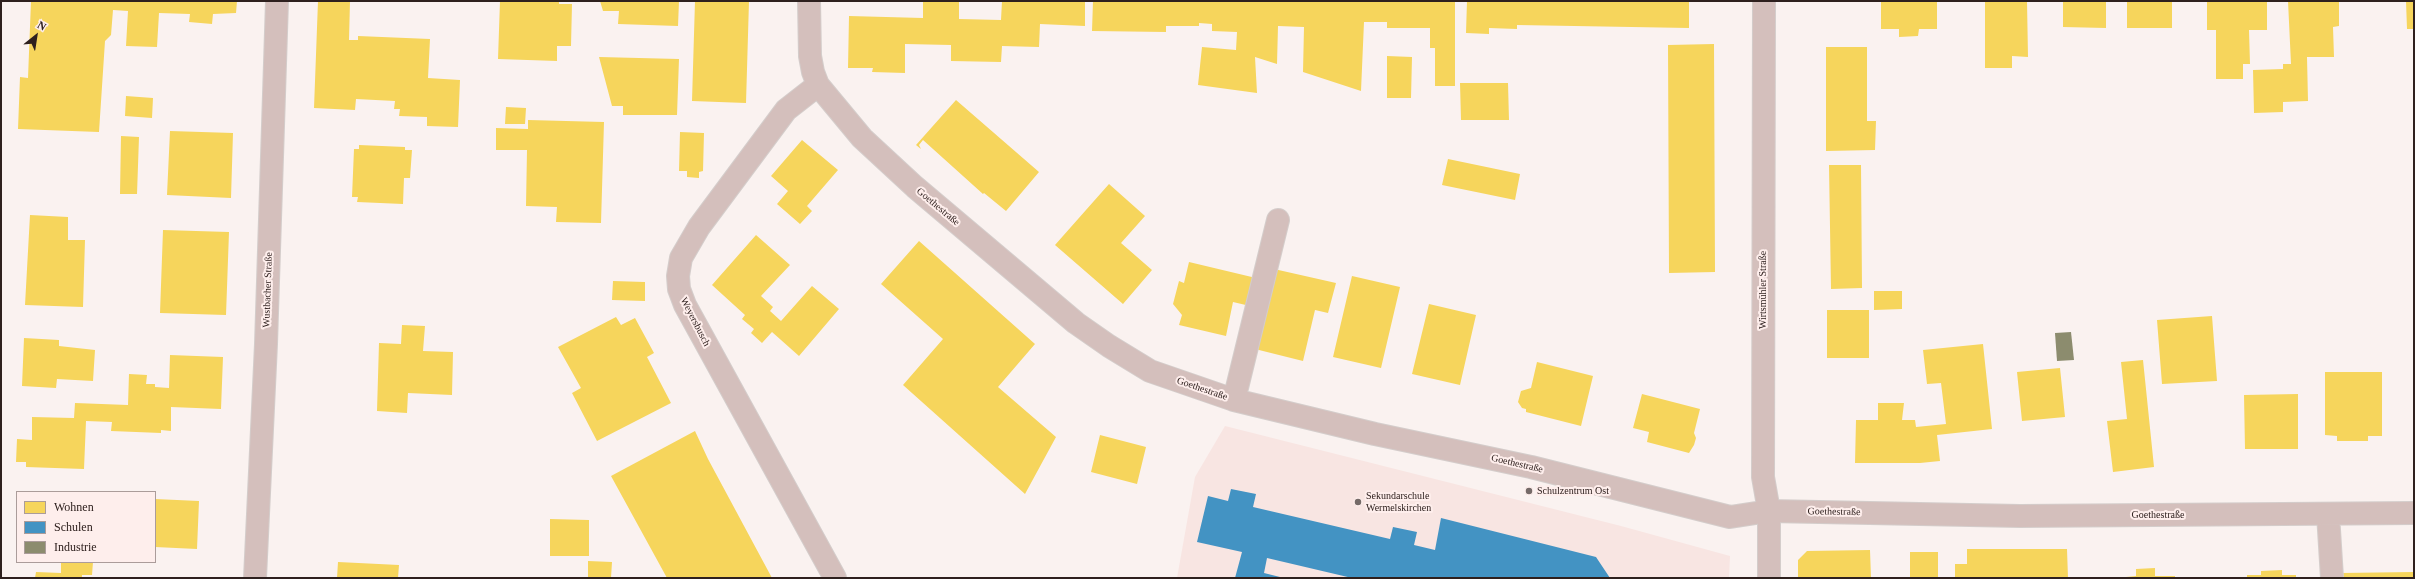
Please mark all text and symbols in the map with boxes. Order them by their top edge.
north arrow [16,16,56,56]
text: N [36,18,48,33]
street label: Goethestraße [914,185,962,229]
street label: Wirtsmühler Straße [1757,251,1769,329]
street label: Wustbacher Straße [261,252,275,328]
street label: Weyersbusch [678,296,712,348]
street label: Goethestraße [1175,375,1229,403]
street label: Goethestraße [1490,452,1544,476]
place label: Schulzentrum Ost [1537,485,1609,497]
marker: Schulzentrum Ost [1524,486,1534,496]
place label: Sekundarschule Wermelskirchen [1366,490,1431,514]
legend [16,491,156,563]
marker: Sekundarschule Wermelskirchen [1353,497,1363,507]
text: Wohnen [54,500,94,514]
street label: Goethestraße [1808,506,1860,518]
street label: Goethestraße [2132,509,2184,521]
text: Schulen [54,520,93,534]
text: Industrie [54,540,97,554]

